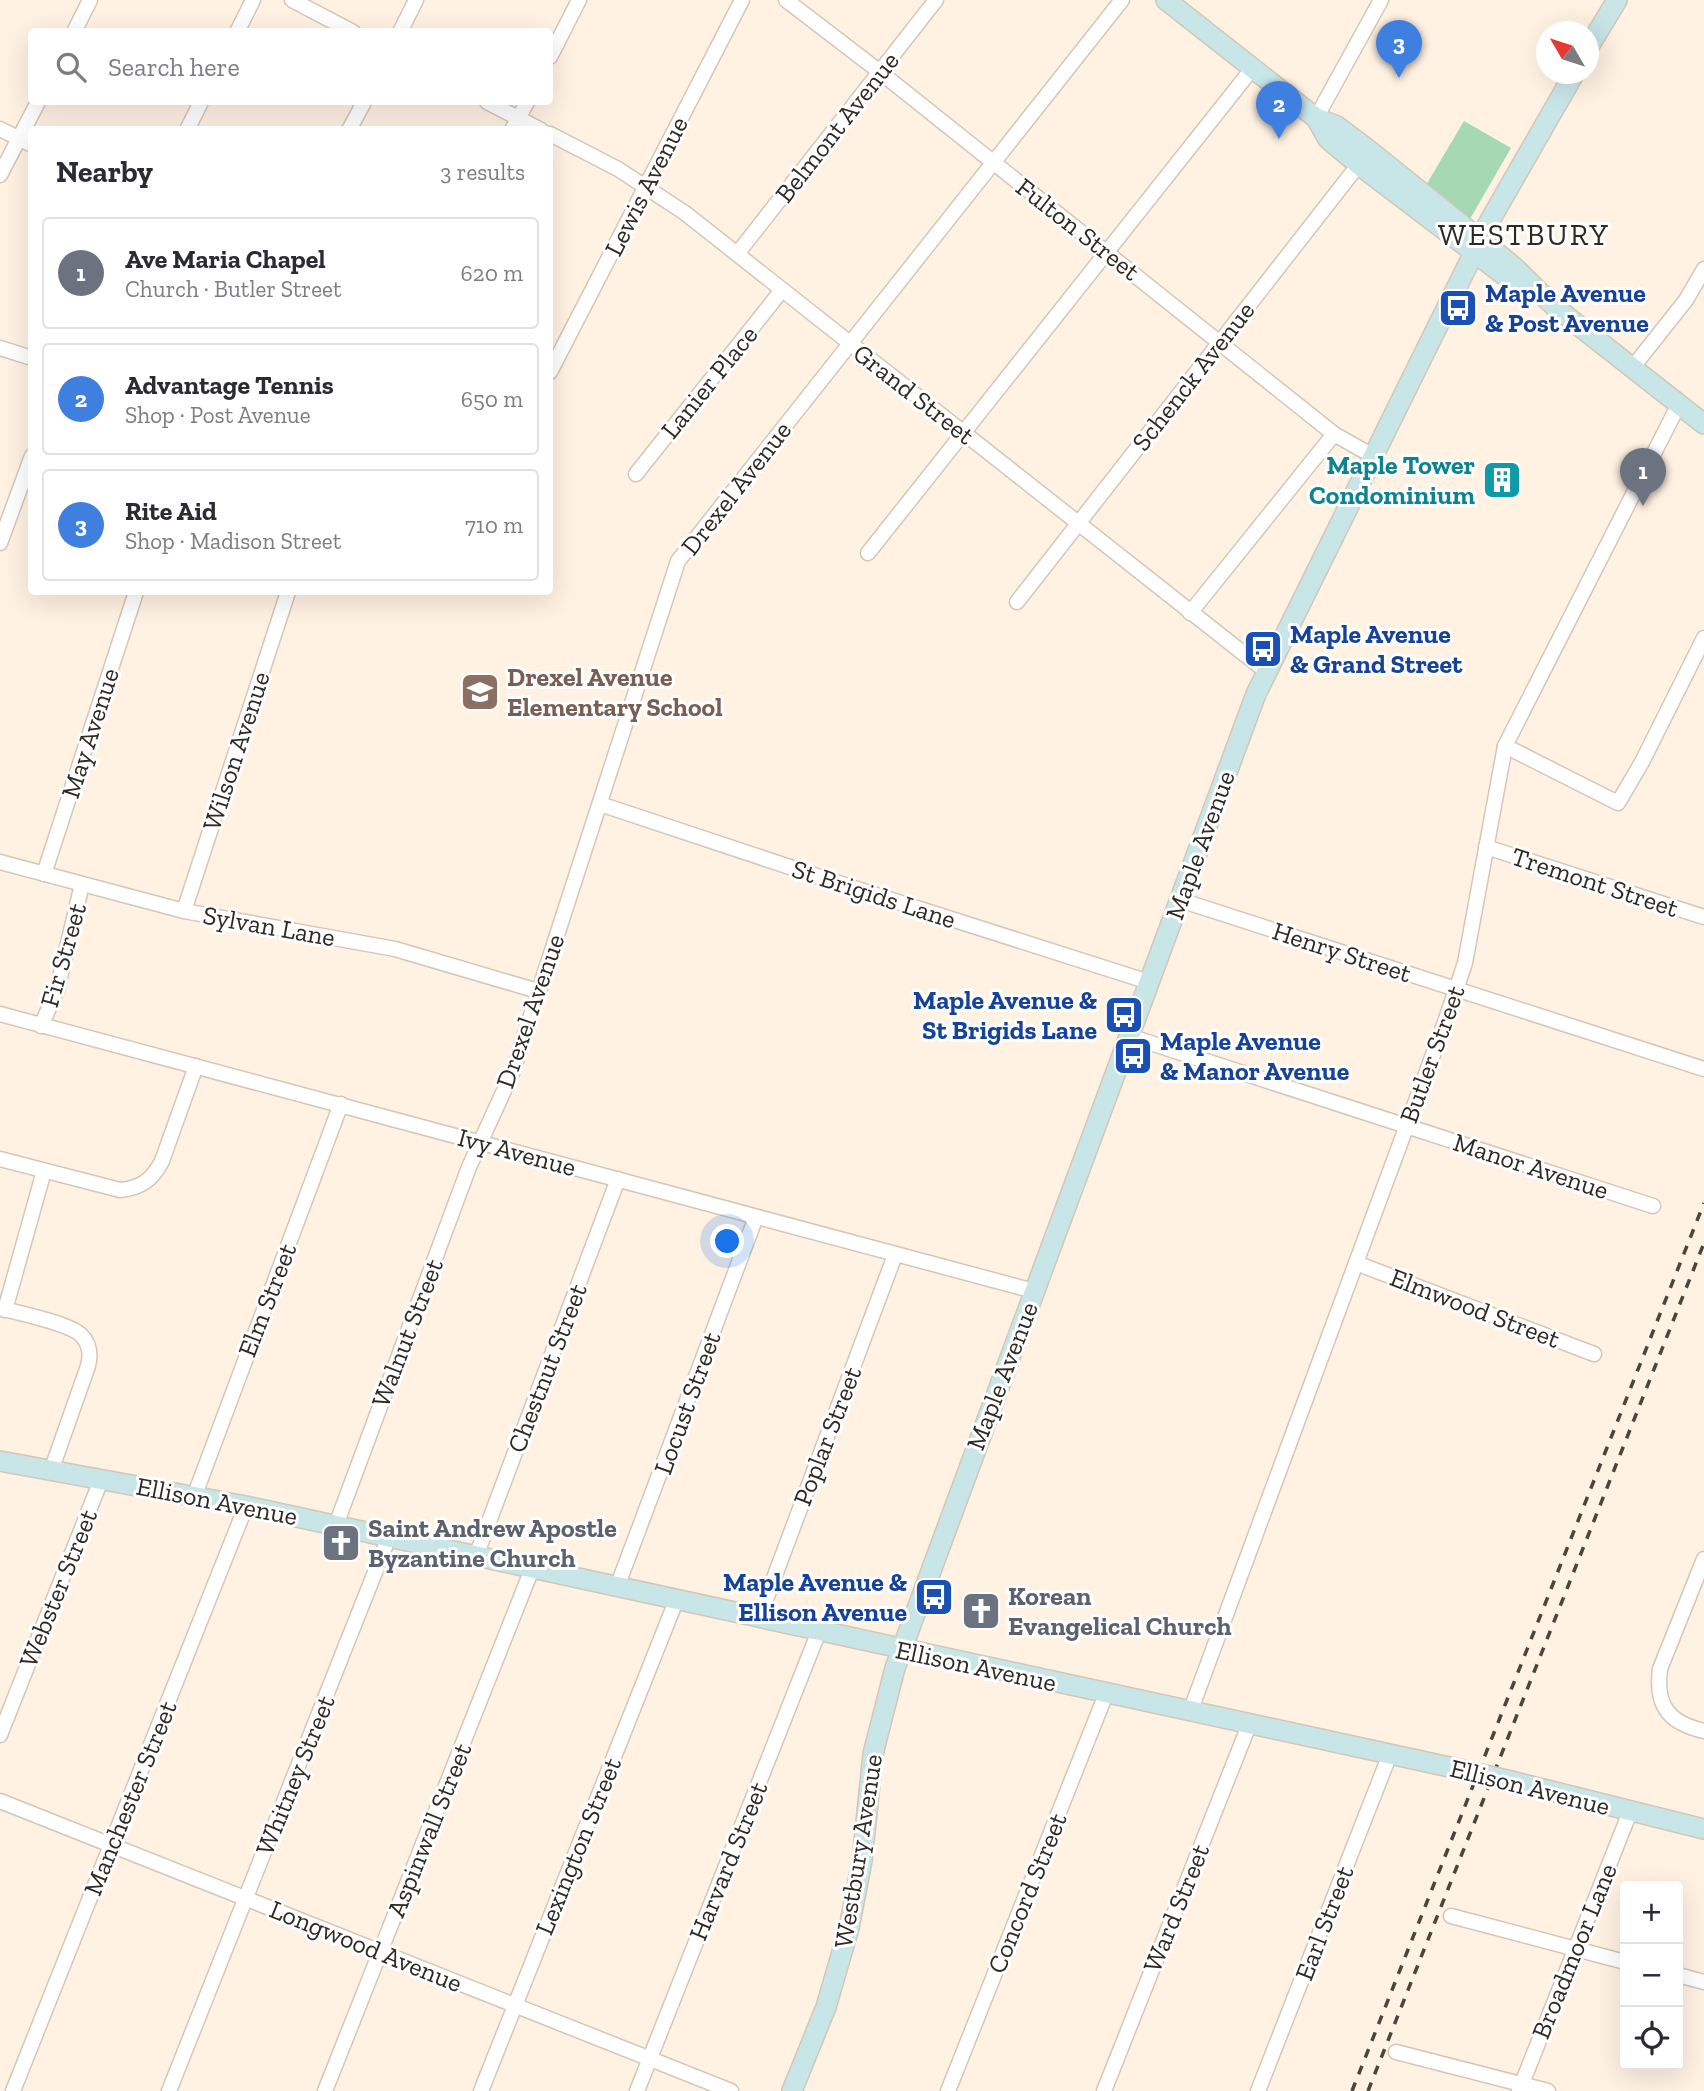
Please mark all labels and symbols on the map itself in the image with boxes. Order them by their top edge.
pin: 3 [1376,20,1422,78]
north arrow [1536,21,1599,84]
street label: Belmont Avenue [768,45,906,209]
pin: 2 [1256,81,1302,139]
street label: Lewis Avenue [597,111,695,261]
street label: Fulton Street [1010,171,1147,287]
district label: WESTBURY [1438,217,1610,253]
place label: Maple Avenue & Post Avenue [1485,277,1649,339]
bus stop icon: Maple Avenue & Post Avenue [1437,287,1479,329]
street label: Schenck Avenue [1125,295,1261,457]
street label: Lanier Place [654,319,764,445]
street label: Grand Street [847,337,981,451]
street label: Drexel Avenue [674,415,798,561]
pin: 1 [1620,448,1666,506]
place label: Maple Tower Condominium [1309,449,1475,511]
building icon: Maple Tower Condominium [1481,459,1523,501]
place label: Maple Avenue & Grand Street [1290,618,1463,680]
bus stop icon: Maple Avenue & Grand Street [1242,628,1284,670]
place label: Drexel Avenue Elementary School [507,661,723,723]
street label: May Avenue [54,664,126,802]
street label: Wilson Avenue [195,668,277,834]
school or university icon: Drexel Avenue Elementary School [459,671,501,713]
street label: Maple Avenue [1158,766,1242,924]
street label: Tremont Street [1507,840,1683,924]
street label: St Brigids Lane [788,852,960,936]
street label: Fir Street [33,899,93,1011]
street label: Sylvan Lane [200,899,338,953]
street label: Henry Street [1269,915,1416,990]
street label: Drexel Avenue [489,930,571,1092]
street label: Butler Street [1392,981,1472,1127]
place label: Maple Avenue & St Brigids Lane [913,984,1097,1046]
bus stop icon: Maple Avenue & St Brigids Lane [1103,994,1145,1036]
place label: Maple Avenue & Manor Avenue [1160,1025,1350,1087]
bus stop icon: Maple Avenue & Manor Avenue [1112,1035,1154,1077]
street label: Ivy Avenue [454,1121,580,1183]
street label: Manor Avenue [1449,1126,1613,1206]
your location [710,1224,744,1258]
street label: Elm Street [231,1238,303,1361]
street label: Walnut Street [364,1254,450,1412]
street label: Elmwood Street [1386,1261,1565,1355]
street label: Chestnut Street [500,1279,594,1457]
street label: Maple Avenue [959,1297,1045,1455]
street label: Locust Street [646,1327,728,1479]
street label: Poplar Street [786,1362,868,1510]
street label: Ellison Avenue [134,1470,300,1532]
street label: Webster Street [12,1504,104,1672]
place label: Saint Andrew Apostle Byzantine Church [368,1512,617,1574]
church icon: Saint Andrew Apostle Byzantine Church [320,1522,362,1564]
place label: Maple Avenue & Ellison Avenue [723,1566,907,1628]
bus stop icon: Maple Avenue & Ellison Avenue [913,1576,955,1618]
place label: Korean Evangelical Church [1008,1580,1232,1642]
church icon: Korean Evangelical Church [960,1590,1002,1632]
street label: Ellison Avenue [893,1633,1059,1699]
street label: Whitney Street [248,1690,342,1860]
street label: Manchester Street [76,1696,184,1900]
street label: Aspinwall Street [380,1738,479,1922]
street label: Lexington Street [528,1752,628,1939]
street label: Westbury Avenue [827,1752,889,1950]
street label: Ellison Avenue [1447,1752,1613,1822]
street label: Harvard Street [682,1777,774,1945]
street label: Concord Street [980,1808,1074,1978]
street label: Ward Street [1136,1839,1216,1977]
street label: Broadmoor Lane [1524,1859,1624,2043]
street label: Earl Street [1288,1861,1361,1985]
street label: Longwood Avenue [265,1893,467,1999]

